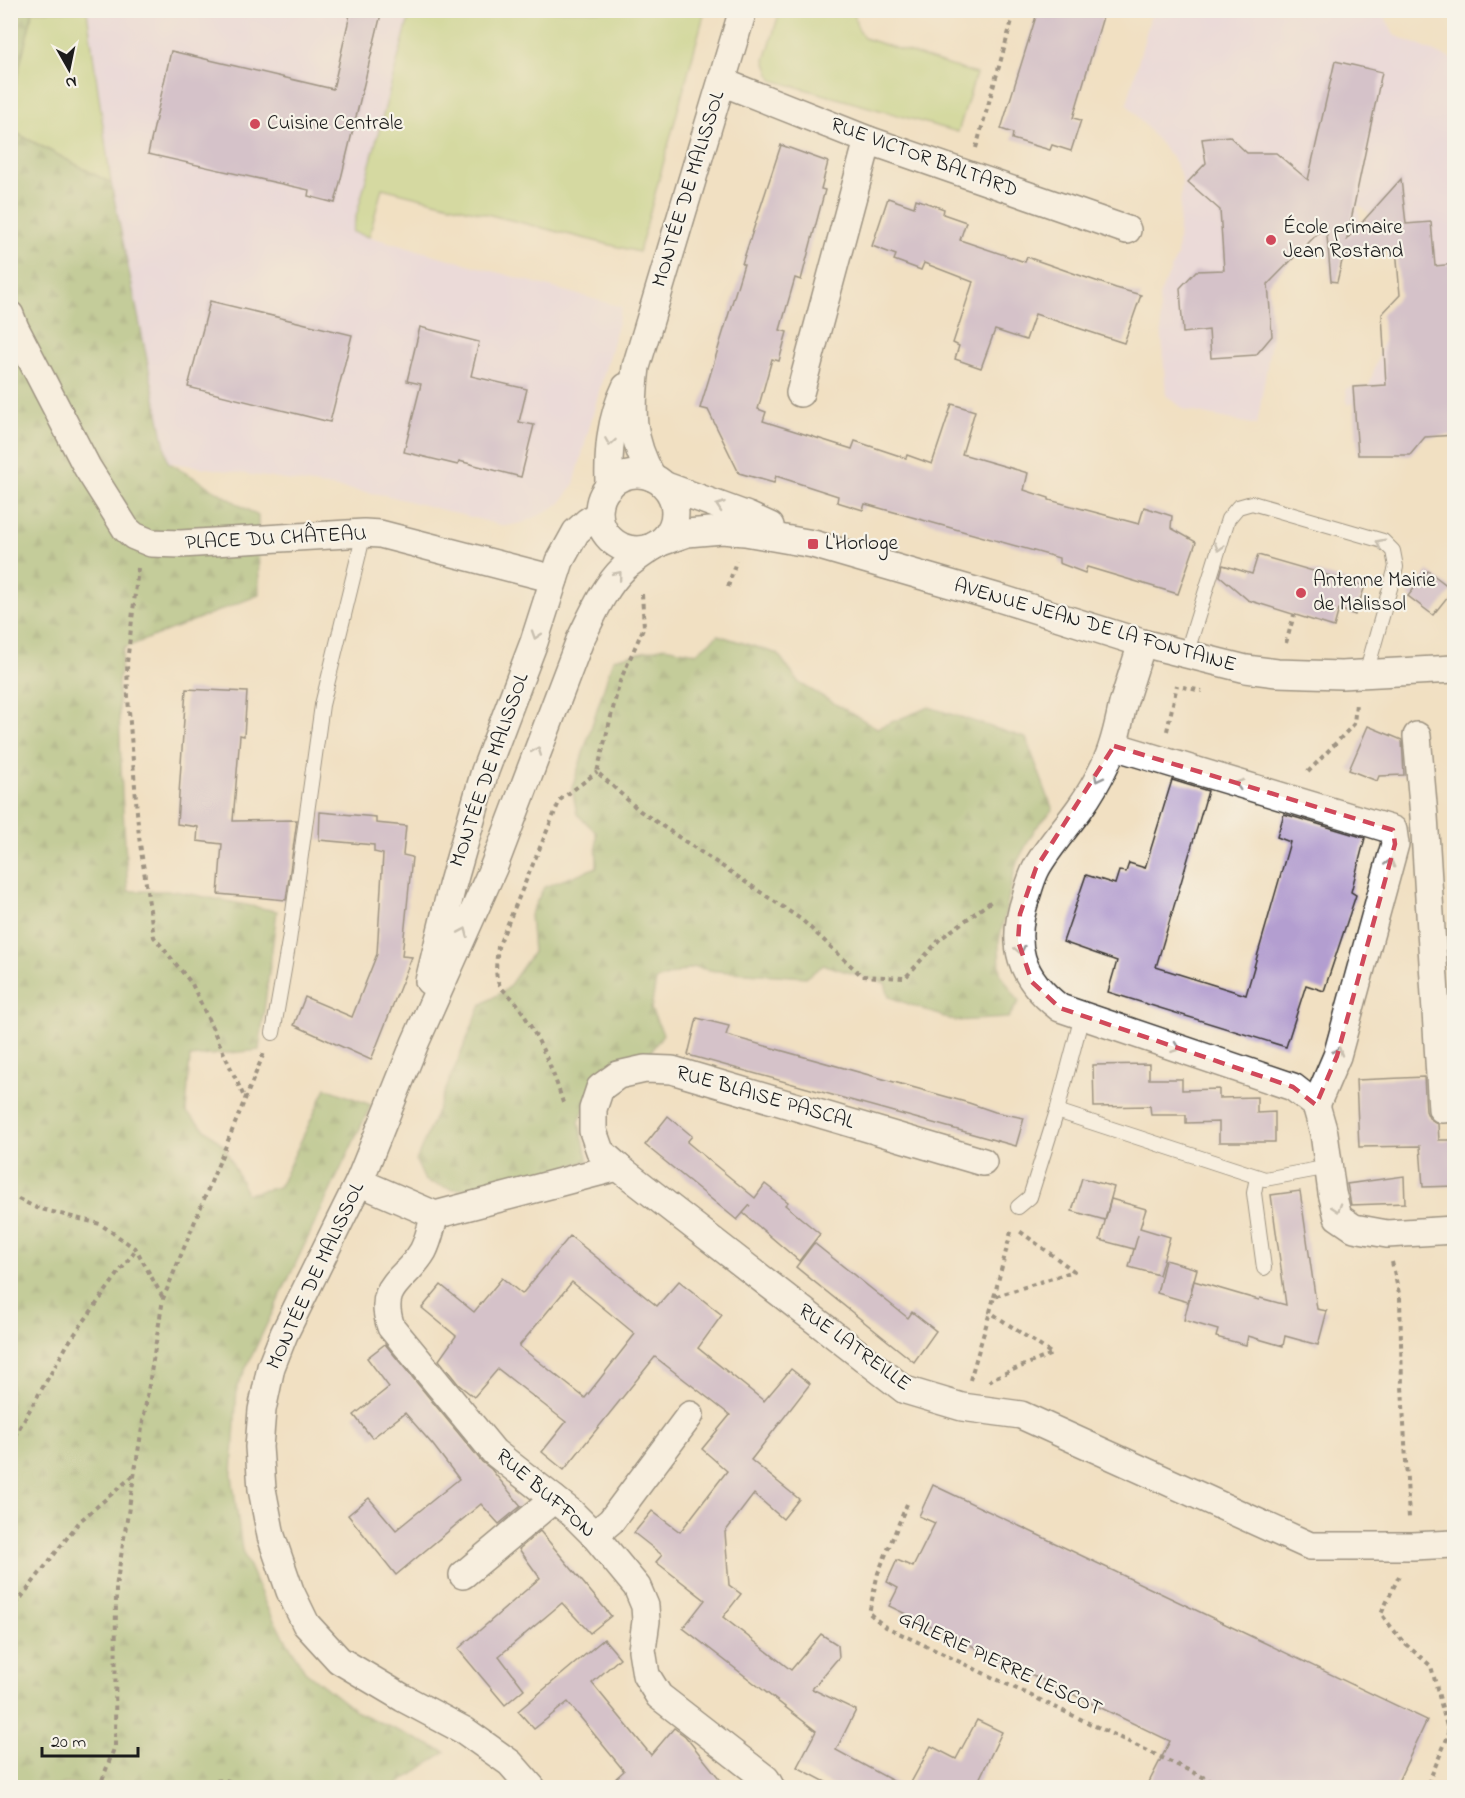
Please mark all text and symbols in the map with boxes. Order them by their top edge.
north arrow [39,39,99,99]
text: N [64,69,78,95]
street label: MONTÉE DE MALISSOL [645,87,733,291]
place label: Cuisine Centrale [267,109,403,139]
street label: RUE VICTOR BALTARD [826,110,1022,206]
marker: Cuisine Centrale [248,117,262,131]
place label: École primaire Jean Rostand [1283,213,1404,267]
marker: École primaire Jean Rostand [1264,233,1278,247]
one-way arrow [605,437,617,446]
one-way arrow [715,501,726,514]
street label: PLACE DU CHÂTEAU [184,517,367,559]
place label: L'Horloge [825,529,898,561]
marker: L'Horloge [806,537,820,551]
one-way arrow [1375,538,1386,550]
one-way arrow [1214,541,1226,552]
place label: Antenne Mairie de Malissol [1313,566,1436,620]
one-way arrow [611,571,622,582]
street label: AVENUE JEAN DE LA FONTAINE [950,571,1240,681]
marker: Antenne Mairie de Malissol [1294,586,1308,600]
one-way arrow [531,629,544,640]
street label: MONTÉE DE MALISSOL [443,669,537,871]
one-way arrow [530,747,542,758]
one-way arrow [1094,772,1106,783]
one-way arrow [1234,779,1245,791]
one-way arrow [1383,858,1395,869]
one-way arrow [457,928,469,939]
one-way arrow [1013,945,1026,955]
one-way arrow [1170,1040,1181,1053]
one-way arrow [1331,1046,1343,1057]
street label: RUE BLAISE PASCAL [673,1058,858,1138]
street label: MONTÉE DE MALISSOL [259,1177,373,1375]
one-way arrow [1330,1202,1342,1213]
street label: RUE LATREILLE [791,1297,917,1399]
street label: RUE BUFFON [488,1442,602,1546]
street label: GALERIE PIERRE LESCOT [893,1604,1107,1724]
scale bar [42,1720,138,1758]
text: 20 m [51,1730,86,1756]

